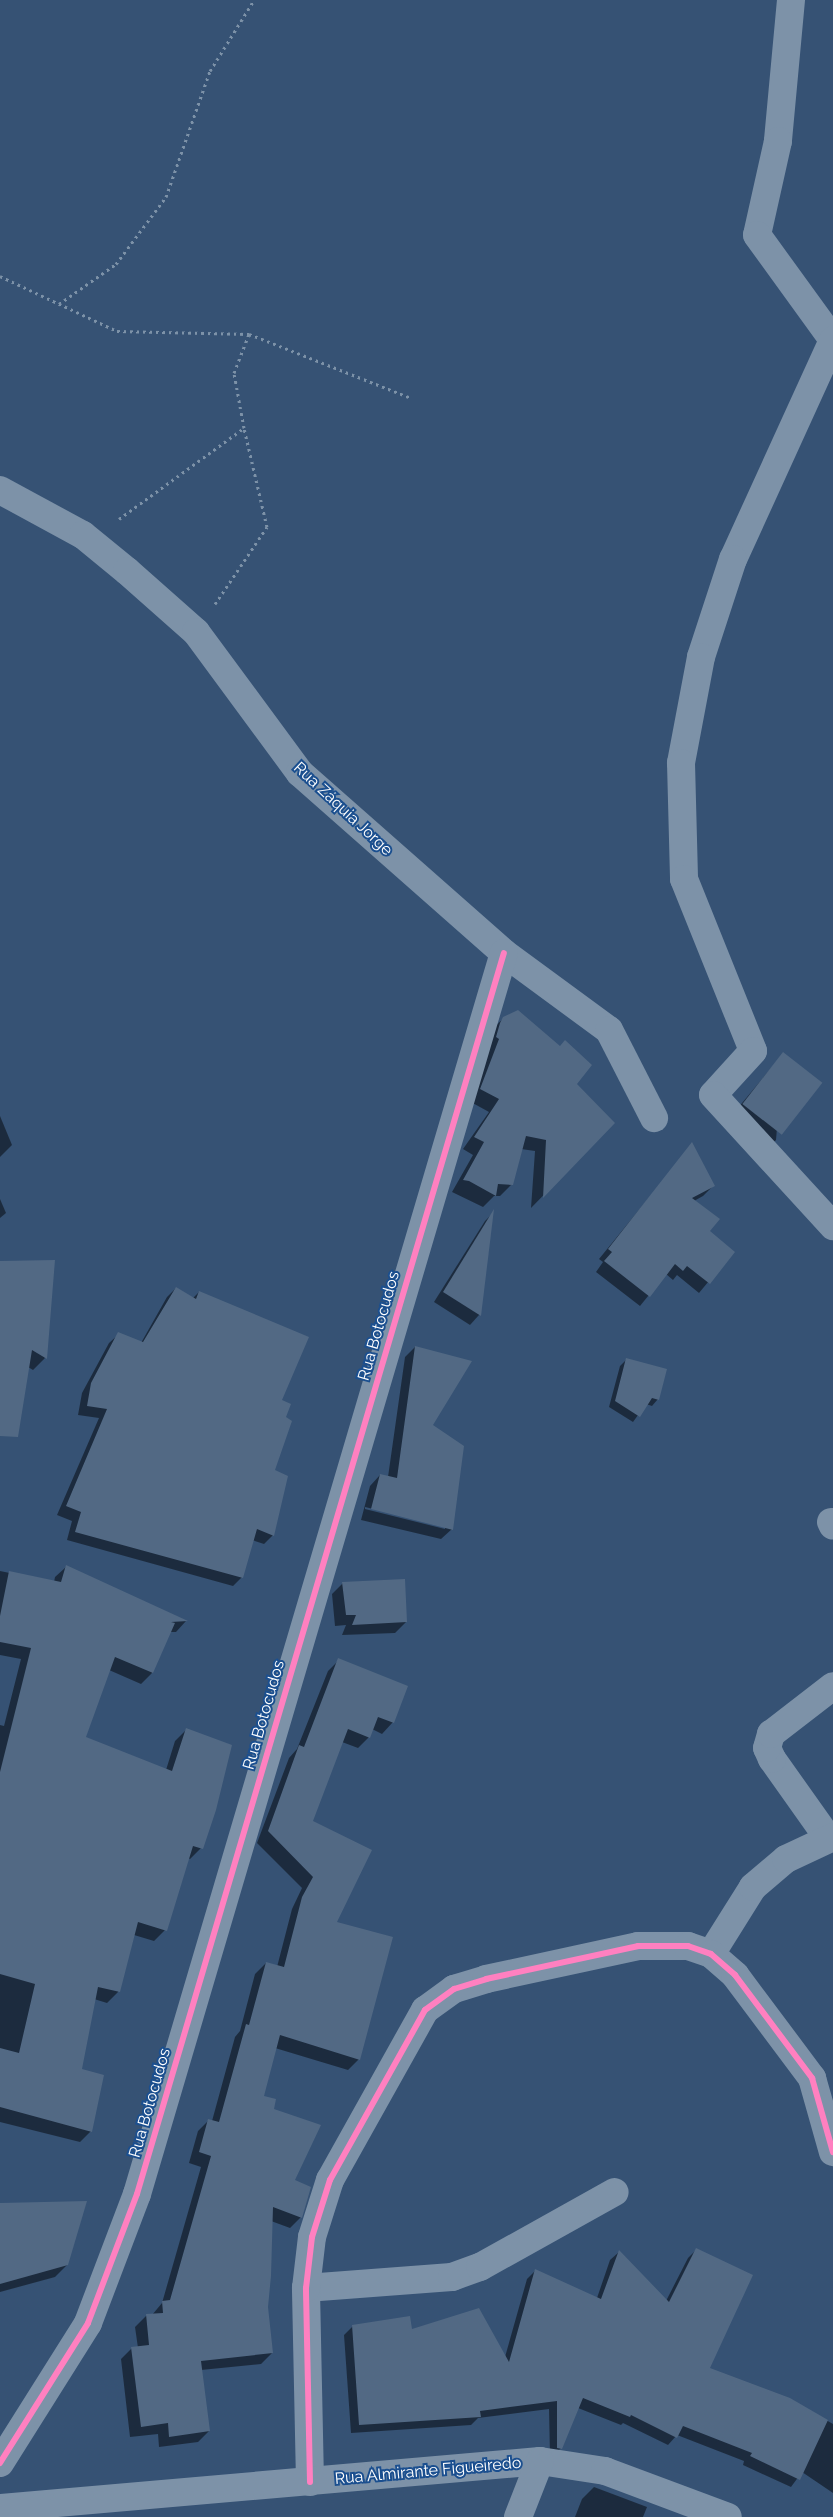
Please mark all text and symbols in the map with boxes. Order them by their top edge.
street label: Rua Záquia Jorge [289,758,397,860]
street label: Rua Botocudos [354,1269,404,1383]
street label: Rua Botocudos [239,1658,289,1772]
street label: Rua Botocudos [125,2046,175,2160]
street label: Rua Almirante Figueiredo [334,2453,522,2489]

